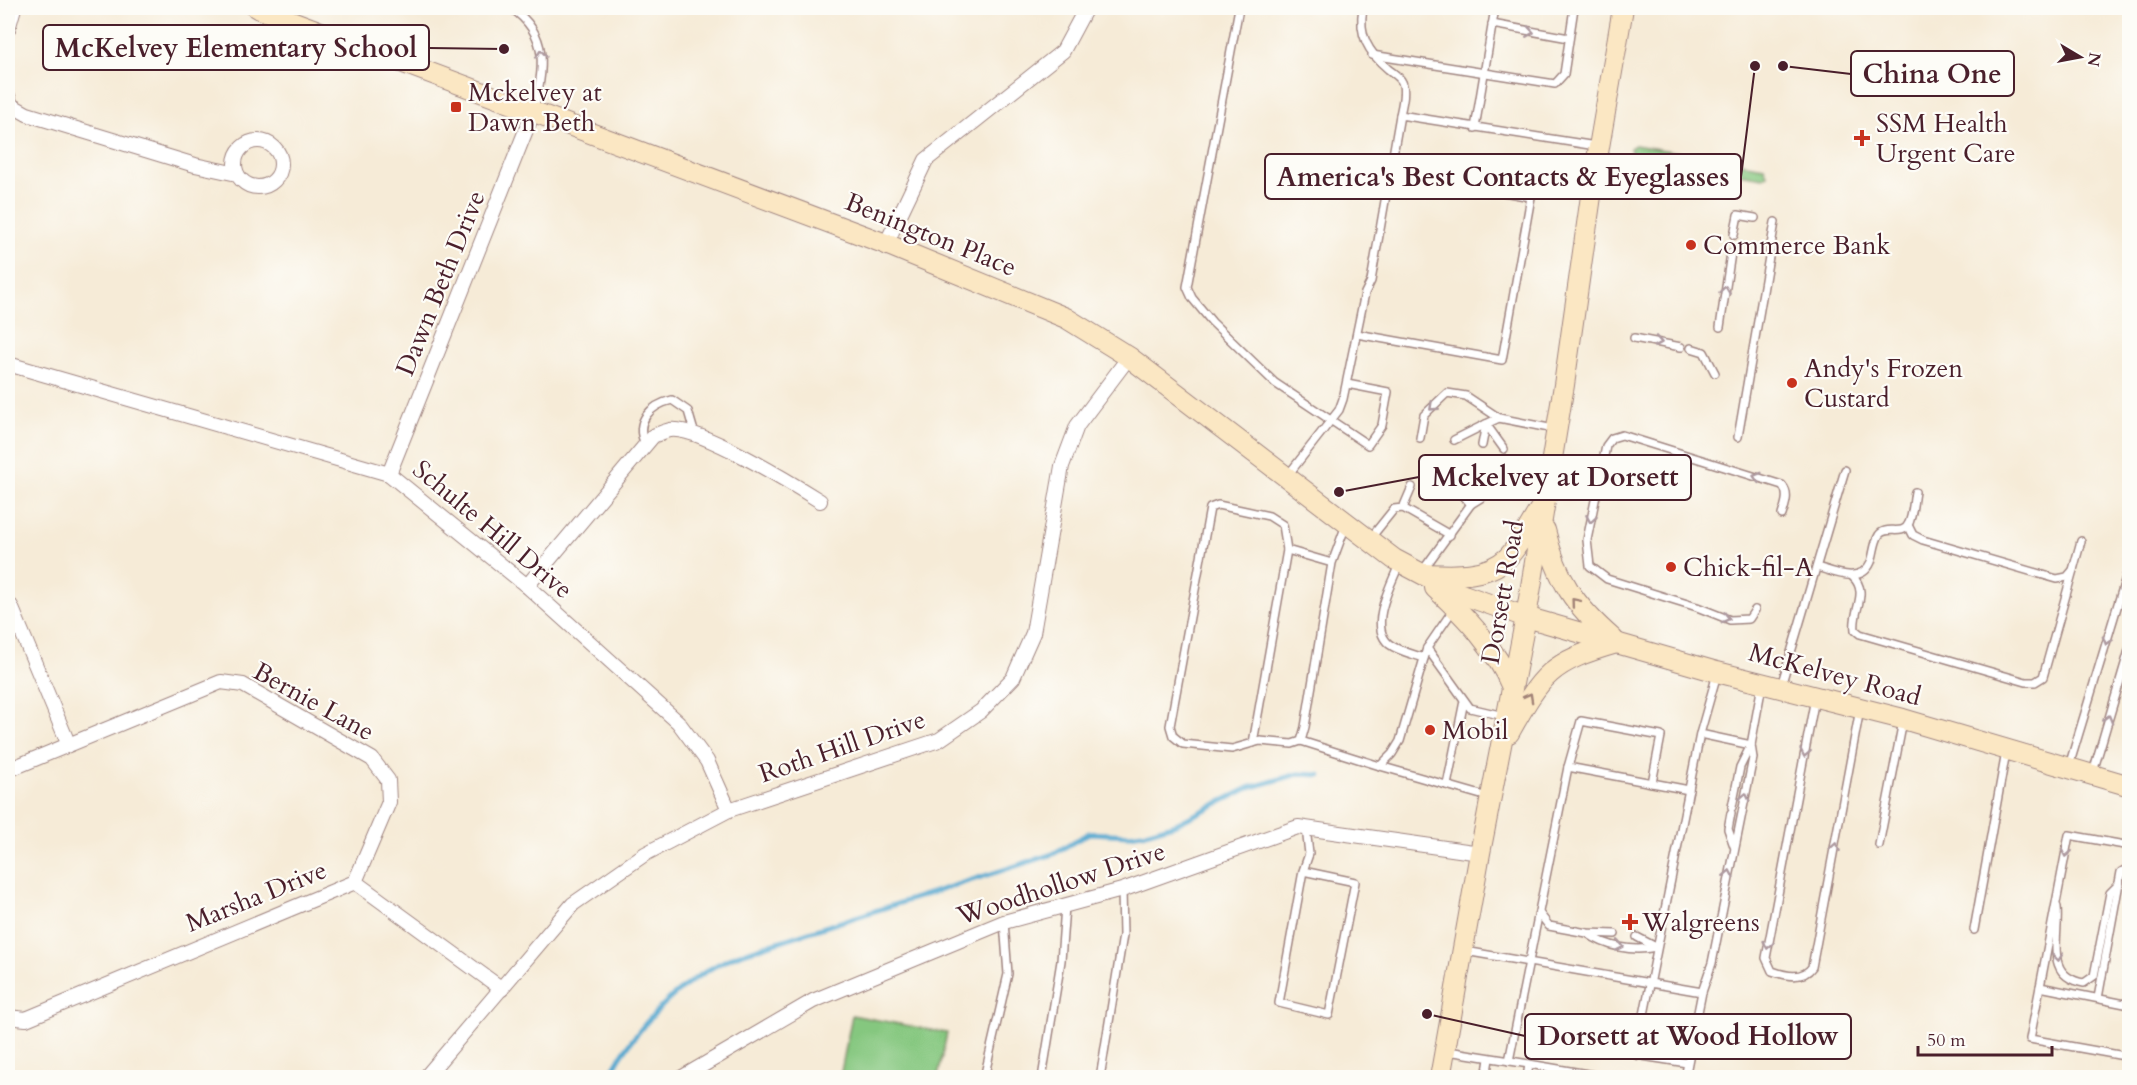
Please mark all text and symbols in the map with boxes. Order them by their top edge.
callout: McKelvey Elementary School [43,25,429,70]
one-way arrow [1525,25,1535,38]
north arrow [2050,27,2110,87]
text: McKelvey Elementary School [55,30,417,67]
one-way arrow [535,49,548,59]
callout: China One [1851,51,2014,96]
text: N [2082,51,2106,68]
text: China One [1862,56,2002,93]
place label: Mckelvey at Dawn Beth [468,75,602,140]
marker: Mckelvey at Dawn Beth [449,100,463,114]
place label: SSM Health Urgent Care [1876,106,2015,171]
marker: SSM Health Urgent Care [1853,129,1871,147]
callout: America's Best Contacts & Eyeglasses [1265,154,1741,199]
text: America's Best Contacts & Eyeglasses [1277,159,1729,196]
street label: Benington Place [840,184,1022,285]
street label: Dawn Beth Drive [387,185,494,381]
place label: Commerce Bank [1703,228,1891,263]
marker: Commerce Bank [1684,238,1698,252]
one-way arrow [1719,286,1731,295]
one-way arrow [1653,336,1663,348]
place label: Andy's Frozen Custard [1804,351,1963,416]
marker: Andy's Frozen Custard [1785,376,1799,390]
one-way arrow [1429,400,1440,411]
street label: Schulte Hill Drive [405,452,580,607]
callout: Mckelvey at Dorsett [1419,455,1691,500]
text: Mckelvey at Dorsett [1431,459,1679,496]
one-way arrow [1752,472,1763,484]
one-way arrow [1585,514,1598,524]
street label: Dorsett Road [1473,517,1532,667]
place label: Chick-fil-A [1683,550,1814,585]
marker: Chick-fil-A [1664,560,1678,574]
one-way arrow [1572,598,1583,609]
one-way arrow [1720,611,1731,623]
street label: McKelvey Road [1745,635,1925,714]
one-way arrow [2102,635,2114,645]
street label: Bernie Lane [247,654,381,749]
one-way arrow [1522,693,1533,703]
street label: Roth Hill Drive [754,702,930,791]
place label: Mobil [1442,713,1509,748]
one-way arrow [2101,714,2114,724]
marker: Mobil [1423,723,1437,737]
one-way arrow [1799,748,1812,758]
one-way arrow [1738,792,1751,802]
street label: Woodhollow Drive [952,833,1170,934]
one-way arrow [1828,842,1841,852]
one-way arrow [2060,848,2072,857]
street label: Marsha Drive [180,852,332,941]
one-way arrow [1722,869,1735,879]
place label: Walgreens [1641,905,1760,940]
marker: Walgreens [1623,915,1637,929]
one-way arrow [1615,939,1625,952]
one-way arrow [1762,940,1775,950]
one-way arrow [2051,952,2063,962]
callout: Dorsett at Wood Hollow [1525,1014,1851,1059]
text: Dorsett at Wood Hollow [1537,1018,1839,1055]
scale bar [1918,1019,2052,1057]
text: 50 m [1927,1028,1966,1053]

